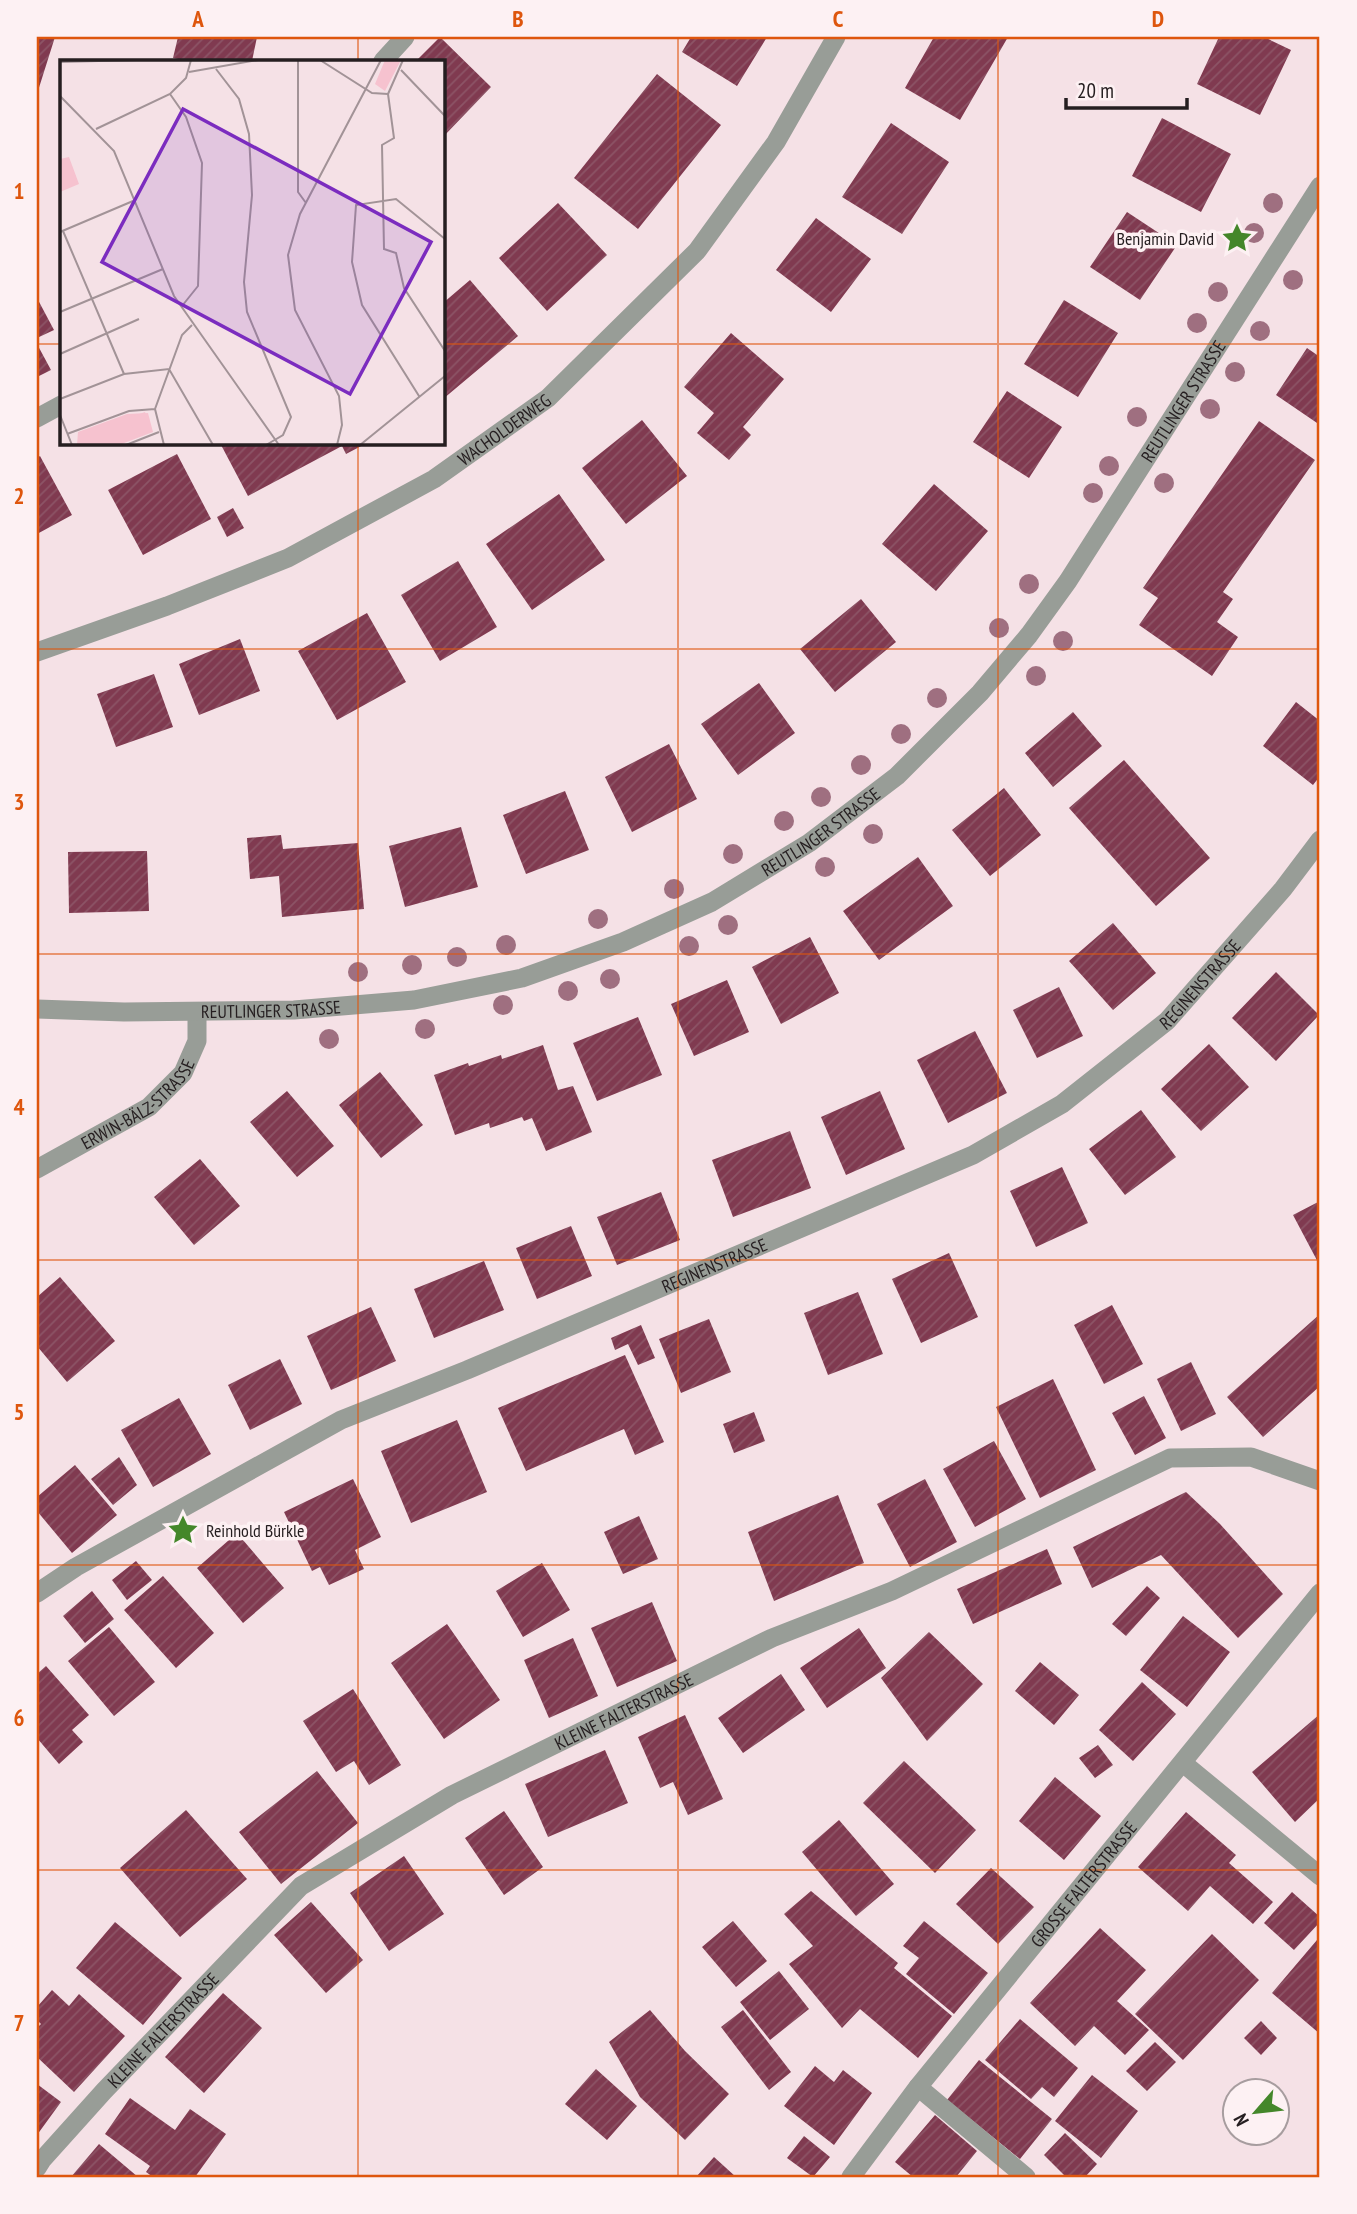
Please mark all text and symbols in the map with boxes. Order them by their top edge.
text: A [191,4,204,33]
text: B [512,4,524,33]
text: C [833,4,844,33]
text: D [1152,4,1164,33]
inset map [60,60,444,444]
scale bar [1066,66,1187,110]
text: 20 m [1077,77,1114,104]
text: 1 [14,176,25,205]
place icon: Benjamin David [1220,221,1254,255]
place label: Benjamin David [1116,227,1214,250]
street label: REUTLINGER STRASSE [1135,336,1230,466]
street label: WACHOLDERWEG [453,388,555,470]
text: 2 [14,481,25,510]
street label: REUTLINGER STRASSE [757,782,884,881]
text: 3 [14,787,25,816]
street label: REGINENSTRASSE [1155,934,1245,1034]
street label: REUTLINGER STRASSE [201,995,342,1023]
street label: ERWIN-BÄLZ-STRASSE [77,1055,199,1154]
text: 4 [14,1092,25,1121]
street label: REGINENSTRASSE [658,1232,770,1298]
text: 5 [14,1397,25,1426]
place icon: Reinhold Bürkle [166,1513,200,1547]
place label: Reinhold Bürkle [206,1519,305,1542]
street label: KLEINE FALTERSTRASSE [551,1667,697,1754]
text: 6 [14,1703,25,1732]
street label: GROSSE FALTERSTRASSE [1025,1816,1141,1952]
street label: KLEINE FALTERSTRASSE [102,1967,223,2092]
text: 7 [14,2008,25,2037]
north arrow [1220,2078,1290,2148]
text: N [1228,2110,1254,2130]

